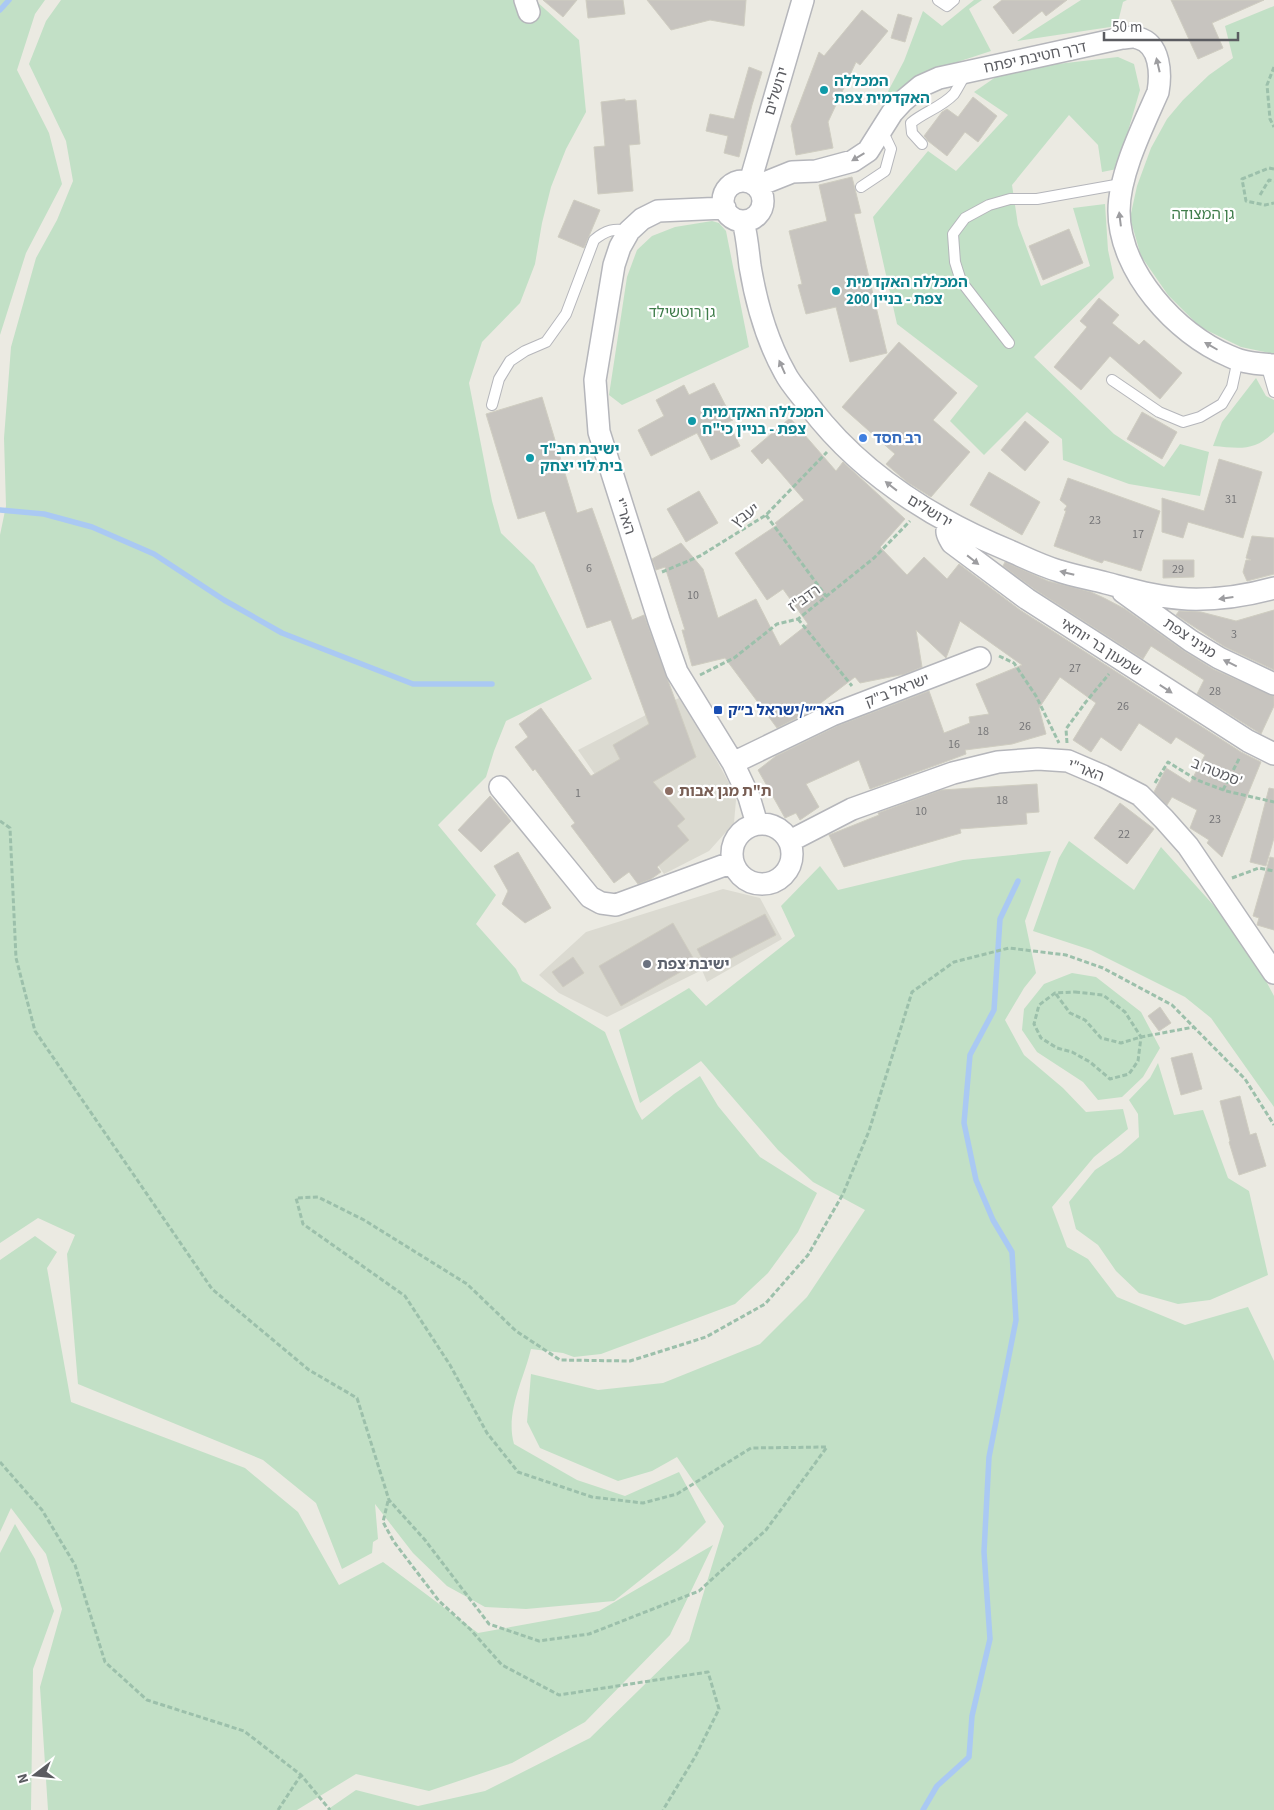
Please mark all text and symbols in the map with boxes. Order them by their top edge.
scale bar [1104,10,1238,42]
text: 50 m [1112,17,1142,38]
street label: דרך חטיבת יפתח [982,36,1088,79]
one-way arrow [1154,57,1162,72]
street label: ירושלים [759,64,794,118]
place label: המכללה האקדמית צפת [834,71,930,109]
marker: המכללה האקדמית צפת [818,84,830,96]
one-way arrow [851,153,866,161]
park label: גן המצודה [1172,204,1235,225]
one-way arrow [1116,211,1124,227]
place label: המכללה האקדמית צפת - בניין 200 [846,272,968,310]
marker: המכללה האקדמית צפת - בניין 200 [830,285,842,297]
park label: גן רוטשילד [649,302,716,323]
one-way arrow [1205,342,1218,351]
one-way arrow [778,360,786,374]
place label: המכללה האקדמית צפת - בניין כי"ח [702,402,824,440]
marker: המכללה האקדמית צפת - בניין כי"ח [686,415,698,427]
place label: רב חסד [873,428,922,449]
marker: רב חסד [857,432,869,444]
place label: ישיבת חב"ד בית לוי יצחק [540,439,623,477]
marker: ישיבת חב"ד בית לוי יצחק [524,452,536,464]
one-way arrow [885,480,898,491]
street label: ירושלים [903,490,956,533]
house number: 31 [1225,491,1237,508]
street label: האר"י [609,495,640,537]
street label: יעבץ [727,498,764,533]
house number: 23 [1089,512,1101,529]
house number: 17 [1132,526,1144,543]
one-way arrow [966,554,979,565]
house number: 6 [586,560,592,577]
house number: 29 [1172,561,1184,578]
one-way arrow [1059,569,1074,577]
street label: רדב"ז [784,580,825,617]
house number: 10 [687,587,699,604]
one-way arrow [1218,594,1234,602]
street label: שמעון בר יוחאי [1056,613,1146,682]
street label: מגיני צפת [1159,613,1220,664]
house number: 3 [1231,626,1237,643]
one-way arrow [1223,659,1237,667]
house number: 27 [1069,660,1081,677]
street label: ישראל ב"ק [862,669,933,712]
house number: 28 [1209,683,1221,700]
one-way arrow [1160,684,1173,694]
house number: 26 [1117,698,1129,715]
place label: האר״י/ישראל ב״ק [728,700,844,721]
marker: האר״י/ישראל ב״ק [712,704,724,716]
house number: 26 [1019,718,1031,735]
house number: 18 [977,723,989,740]
house number: 16 [948,736,960,753]
street label: סמטה ב' [1188,753,1246,792]
street label: האר"י [1065,754,1107,787]
place label: ת"ת מגן אבות [679,781,772,802]
house number: 1 [575,785,581,802]
marker: ת"ת מגן אבות [663,785,675,797]
house number: 18 [996,792,1008,809]
house number: 10 [915,803,927,820]
house number: 23 [1209,811,1221,828]
house number: 22 [1118,826,1130,843]
place label: ישיבת צפת [657,954,729,975]
marker: ישיבת צפת [641,958,653,970]
north arrow [10,1750,60,1800]
text: N [13,1771,34,1786]

